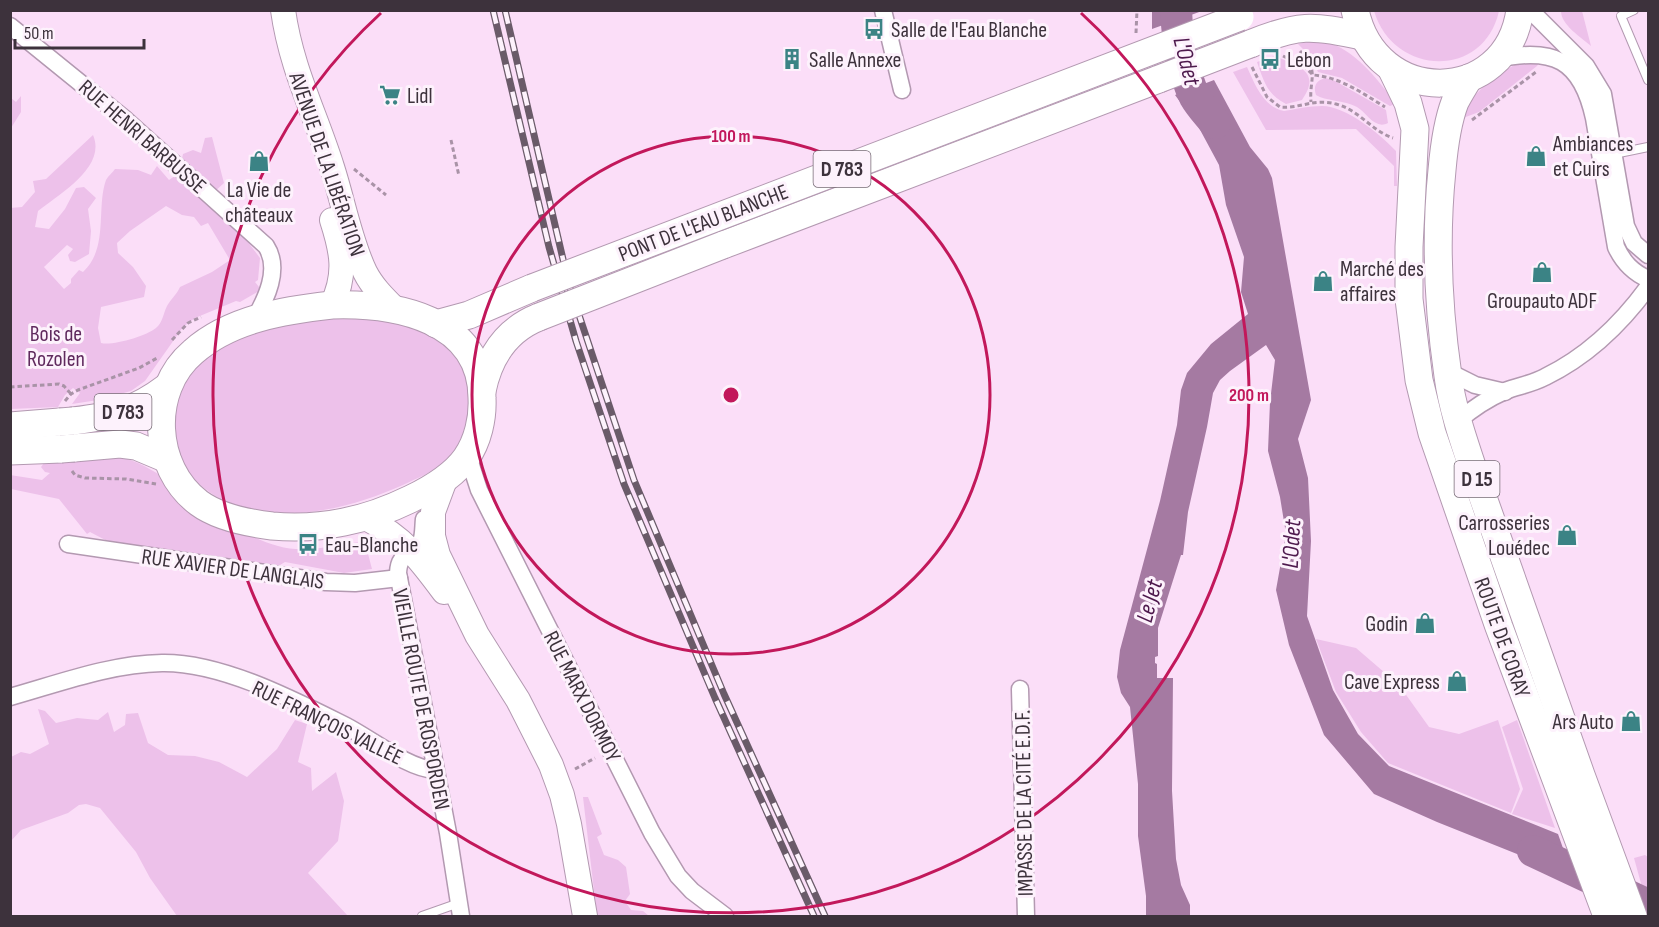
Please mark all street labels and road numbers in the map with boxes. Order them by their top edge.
street label: AVENUE DE LA LIBÉRATION [282,68,371,260]
street label: RUE HENRI BARBUSSE [73,74,211,200]
road number: D 783 [814,151,870,187]
street label: PONT DE L'EAU BLANCHE [615,179,792,268]
road number: D 783 [94,394,152,430]
road number: D 15 [1454,461,1500,497]
street label: RUE XAVIER DE LANGLAIS [140,543,326,596]
street label: ROUTE DE CORAY [1467,574,1536,701]
street label: VIEILLE ROUTE DE ROSPORDEN [386,586,455,812]
street label: RUE MARX DORMOY [537,627,626,767]
street label: RUE FRANÇOIS VALLÉE [247,675,407,772]
street label: IMPASSE DE LA CITÉ E.D.F. [1009,709,1040,897]

